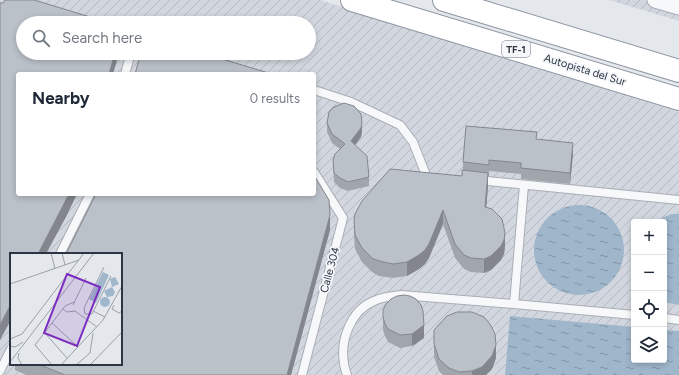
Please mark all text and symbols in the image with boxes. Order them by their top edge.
search box [16,16,316,60]
icon: search [30,27,52,49]
text: Search here [62,29,142,47]
road number: TF-1 [502,41,530,57]
street label: Autopista del Sur [542,51,628,89]
text: Nearby [32,88,90,108]
text: 0 results [250,91,300,106]
map controls [631,219,667,363]
button: + [631,219,667,255]
street label: Calle 304 [318,245,342,294]
inset map [10,253,122,365]
button: − [631,255,667,291]
button: locate [631,291,667,327]
button: layers [631,327,667,363]

